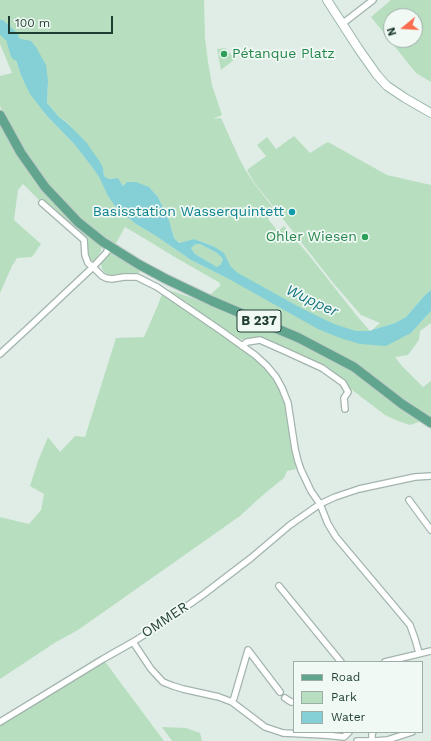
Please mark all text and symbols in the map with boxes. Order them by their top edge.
scale bar [10,8,115,34]
north arrow [383,8,423,48]
text: 100 m [15,16,50,30]
text: N [385,26,400,37]
place label: Pétanque Platz [232,46,335,62]
marker: Pétanque Platz [219,49,229,59]
place label: Basisstation Wasserquintett [93,204,284,220]
marker: Basisstation Wasserquintett [287,207,297,217]
place label: Ohler Wiesen [266,229,357,245]
marker: Ohler Wiesen [360,232,370,242]
water label: Wupper [283,281,341,321]
road number: B 237 [237,310,281,332]
street label: OMMER [138,598,192,642]
legend [293,661,423,733]
text: Road [331,670,360,684]
text: Park [331,690,357,704]
text: Water [331,710,365,724]

